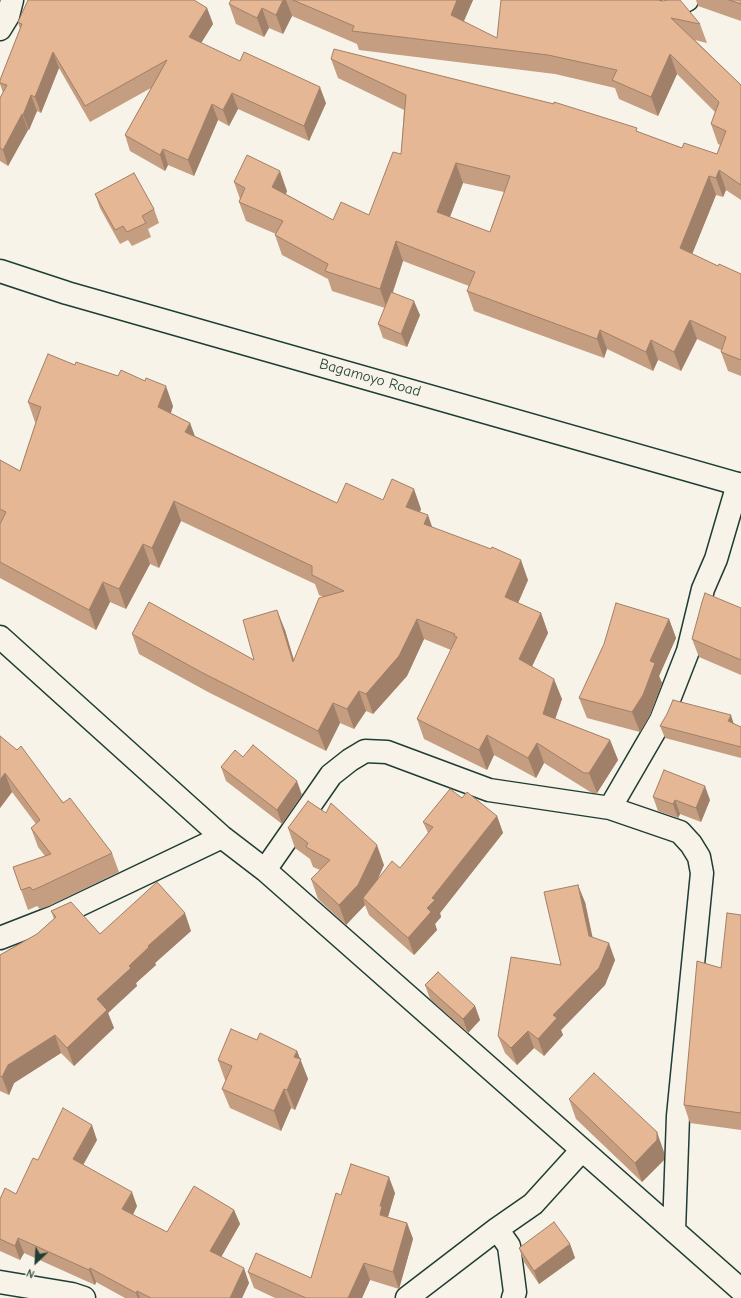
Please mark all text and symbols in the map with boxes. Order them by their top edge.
street label: Bagamoyo Road [317,355,423,401]
north arrow [16,1242,56,1282]
text: N [25,1266,37,1281]

